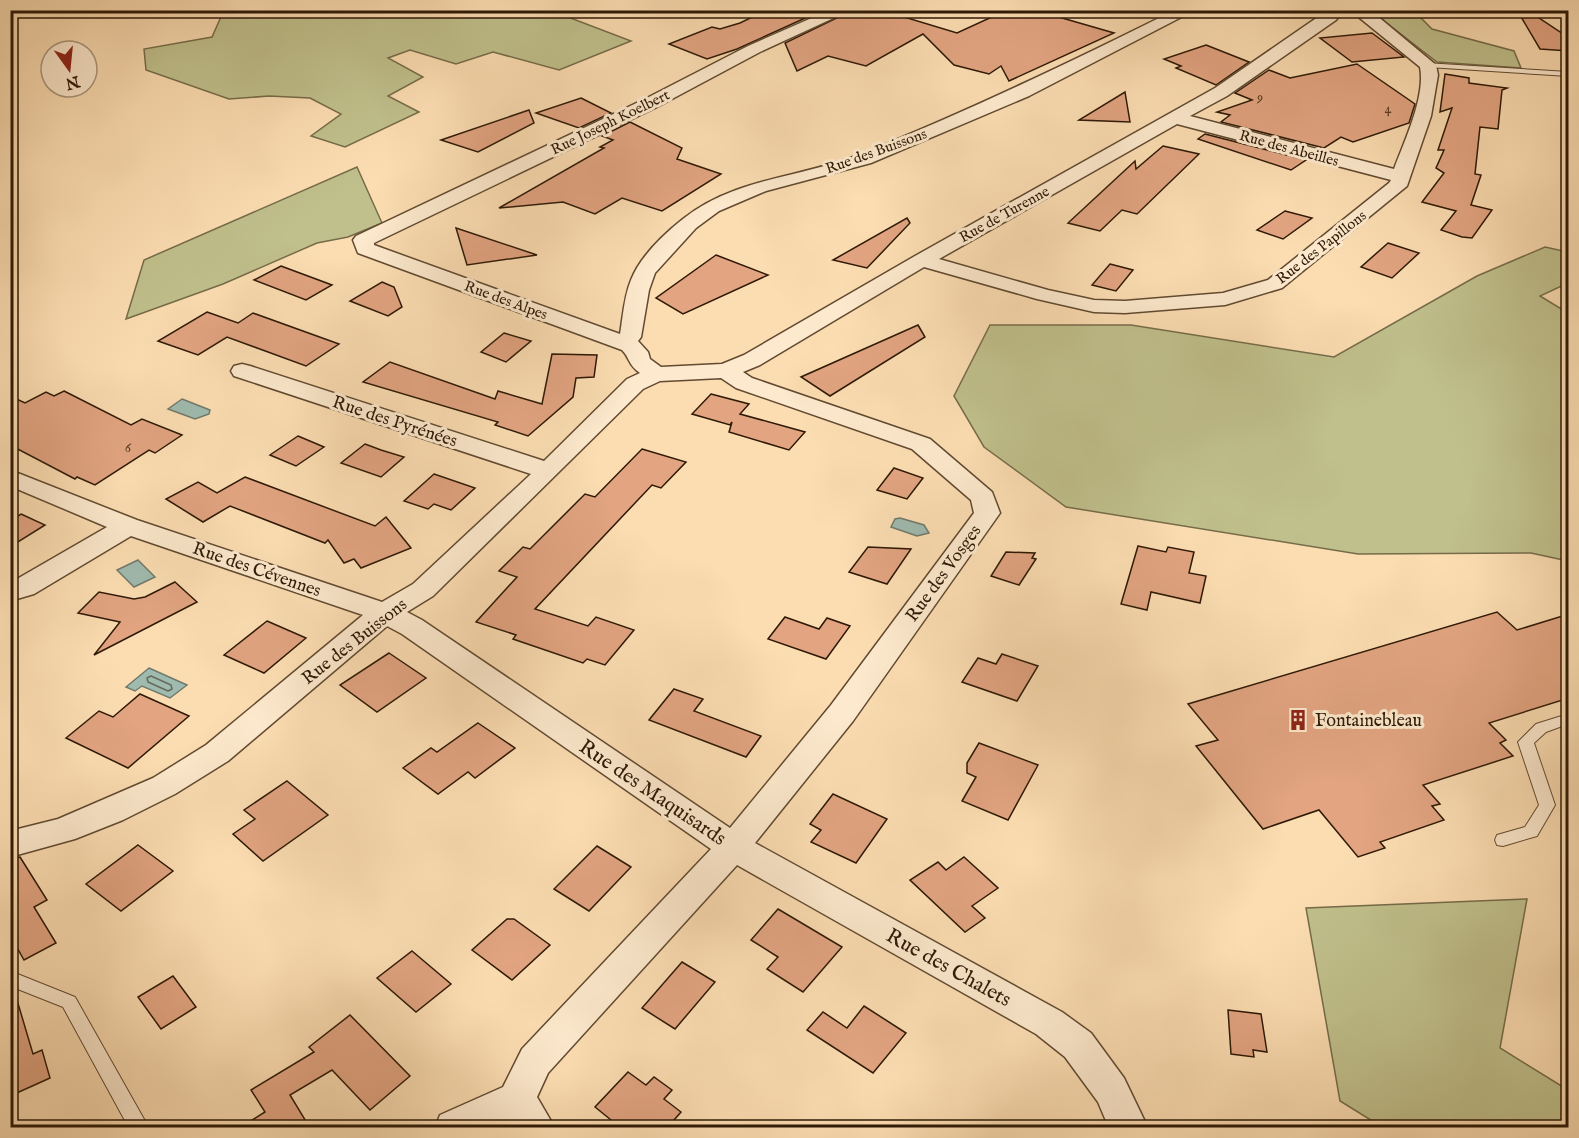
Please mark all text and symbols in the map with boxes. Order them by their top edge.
north arrow [39,39,99,99]
text: N [63,70,83,93]
street label: Rue Joseph Koelbert [548,85,673,159]
house number: 9 [1256,89,1263,107]
house number: 4 [1385,100,1392,118]
street label: Rue des Buissons [823,124,929,179]
street label: Rue des Abeilles [1237,126,1341,171]
street label: Rue de Turenne [956,182,1053,247]
street label: Rue des Papillons [1272,206,1370,289]
street label: Rue des Alpes [462,277,550,324]
street label: Rue des Pyrénées [329,391,460,453]
house number: 6 [125,438,132,457]
street label: Rue des Vosges [901,521,987,627]
street label: Rue des Cévennes [189,538,324,603]
street label: Rue des Buissons [298,594,412,691]
building icon: Fontainebleau [1286,708,1310,732]
place label: Fontainebleau [1315,710,1422,733]
street label: Rue des Maquisards [573,734,731,853]
street label: Rue des Chalets [881,923,1016,1014]

